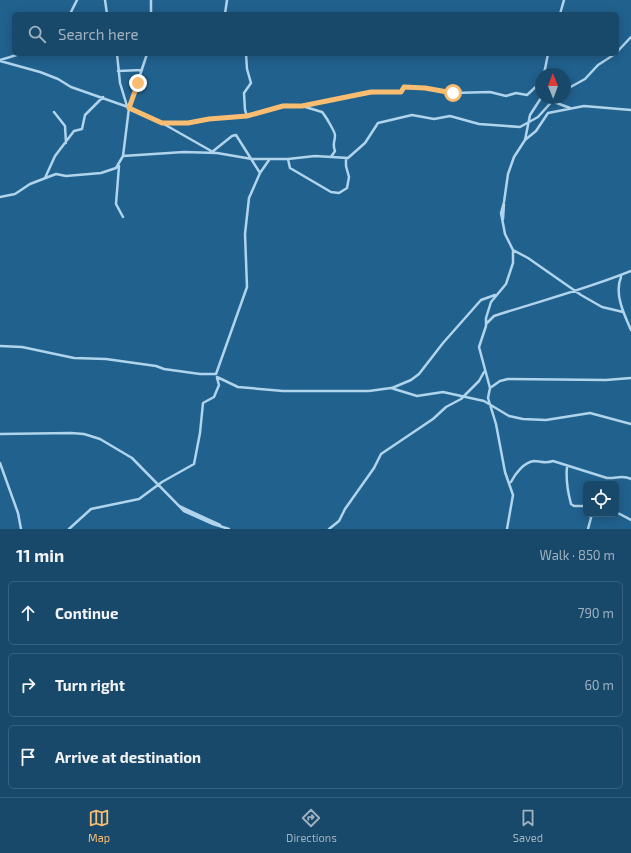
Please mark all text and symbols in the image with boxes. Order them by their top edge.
search box [12,12,619,56]
icon: search [26,23,48,45]
text: Search here [58,25,139,43]
north arrow [535,68,571,104]
route end [129,74,147,92]
route start [444,84,462,102]
map controls [583,481,619,517]
button: locate [583,481,619,517]
text: 11 min [16,545,64,565]
text: Walk · 850 m [539,547,615,563]
icon: ahead [17,602,39,624]
text: Continue [55,604,118,622]
text: 790 m [578,605,614,621]
icon: right [17,674,39,696]
text: Turn right [55,676,125,694]
text: 60 m [584,677,614,693]
icon: arrive [17,746,39,768]
text: Arrive at destination [55,748,201,766]
tab: Map [88,807,110,844]
tab: Directions [286,807,337,844]
tab: Saved [513,807,543,844]

